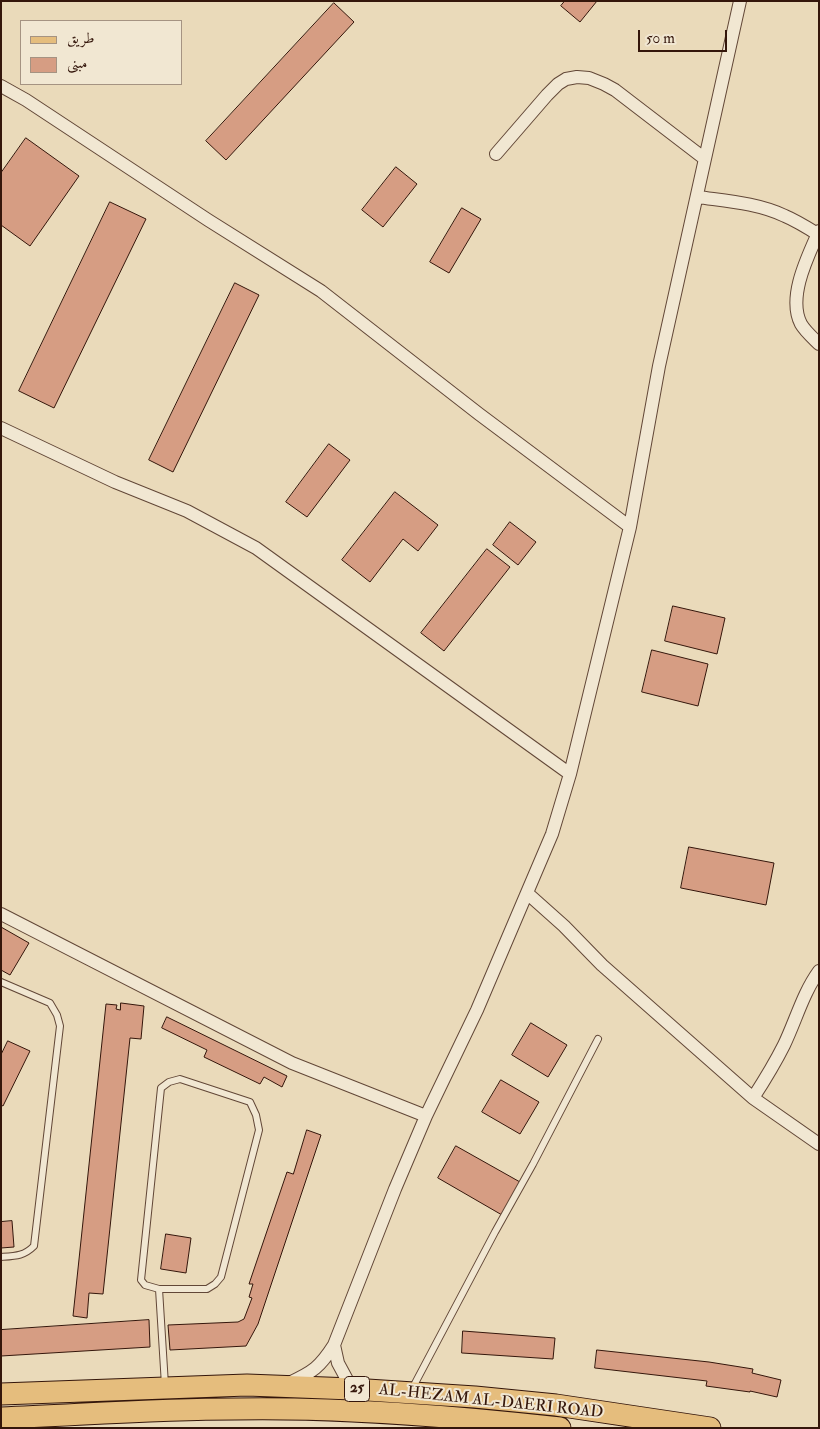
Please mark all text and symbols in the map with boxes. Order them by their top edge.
legend [20,20,182,85]
scale bar [640,20,729,52]
text: طريق [67,29,94,48]
text: 50 m [646,29,675,48]
text: مبنى [67,54,87,73]
road number: 25 [344,1376,370,1402]
street label: AL-HEZAM AL-DAERI ROAD [378,1381,604,1423]

